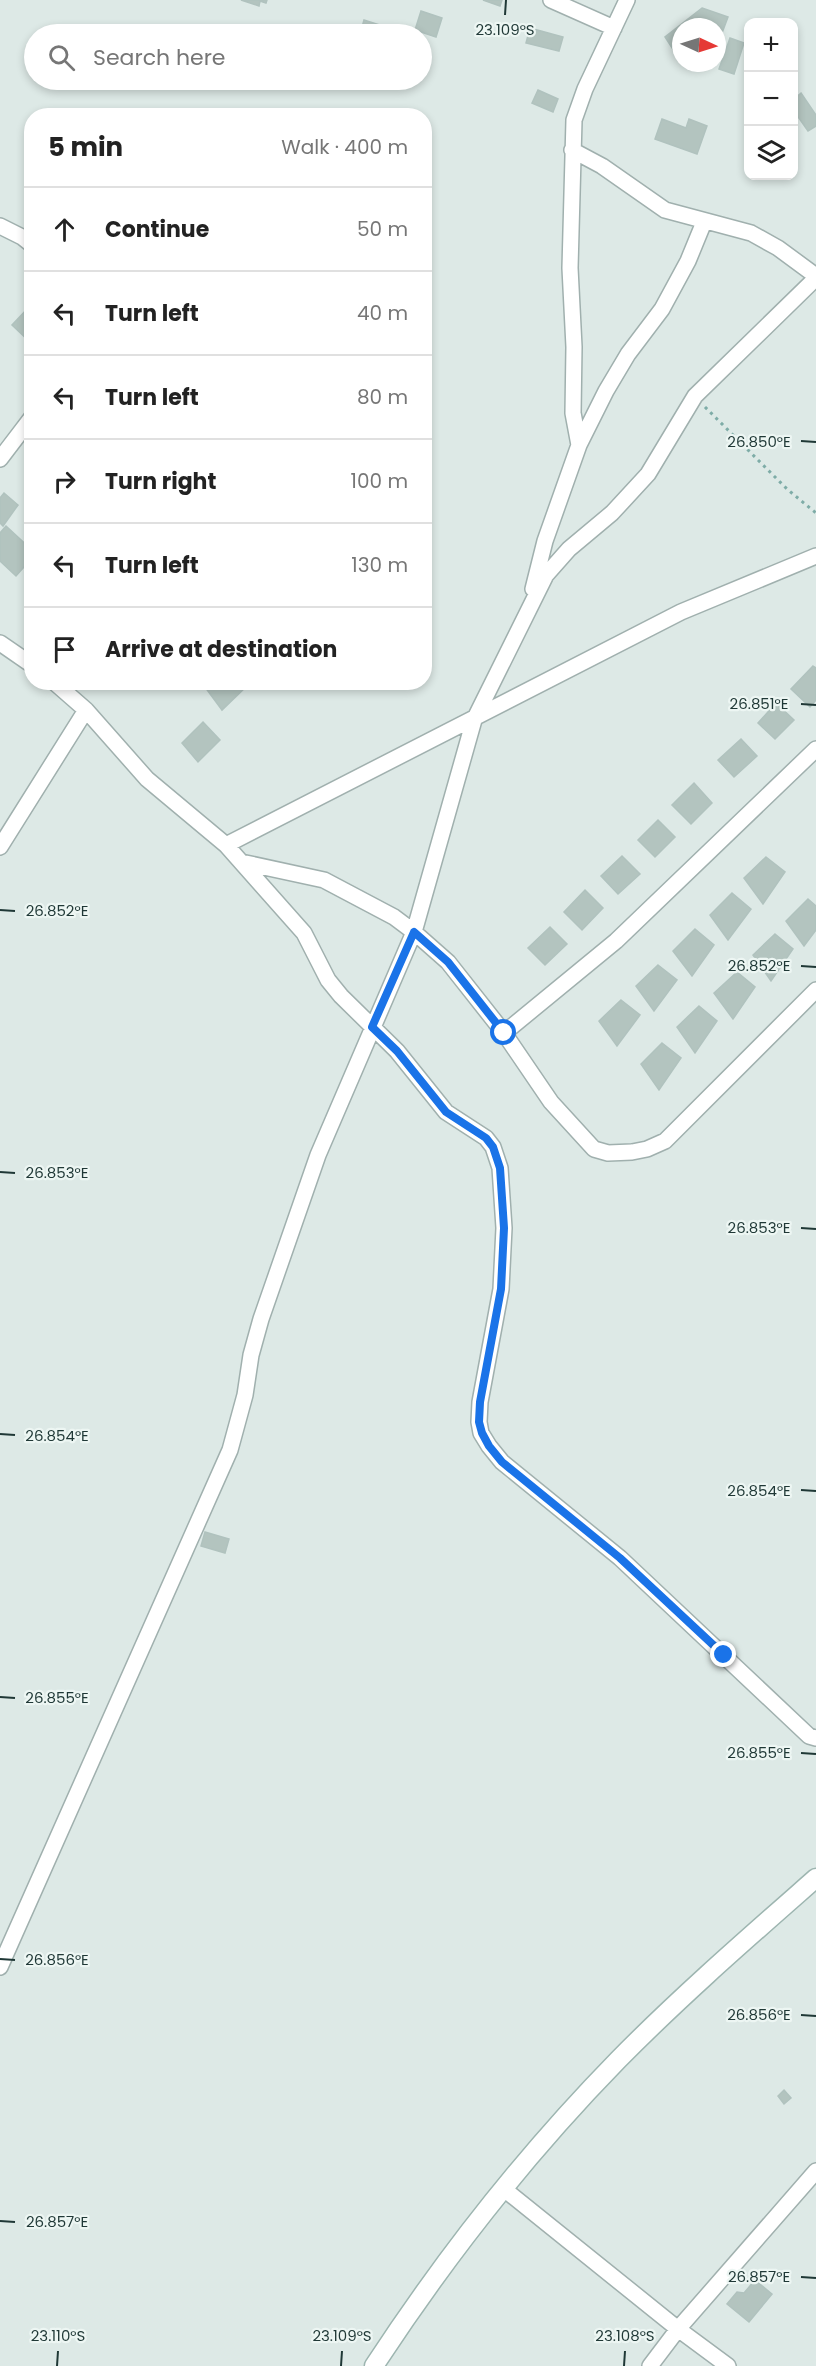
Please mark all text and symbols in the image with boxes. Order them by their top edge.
north arrow [672,18,726,72]
map controls [744,18,798,180]
button: + [744,18,798,72]
text: 23.109°S [475,19,535,40]
search box [24,24,432,90]
icon: search [45,41,78,74]
text: Search here [93,42,226,73]
button: − [744,72,798,126]
button: layers [744,126,798,180]
text: 5 min [48,129,123,165]
text: Walk · 400 m [281,133,408,161]
icon: ahead [48,213,81,246]
text: Continue [105,214,209,245]
text: 50 m [357,215,408,243]
icon: left [48,297,81,330]
text: Turn left [105,298,199,329]
text: 40 m [357,299,408,327]
icon: left [48,381,81,414]
text: Turn left [105,382,199,413]
text: 80 m [357,383,408,411]
text: 26.850°E [727,431,791,452]
icon: right [48,465,81,498]
text: Turn right [105,466,216,497]
text: 100 m [351,467,408,495]
icon: left [48,549,81,582]
text: Turn left [105,550,199,581]
text: 130 m [351,551,408,579]
icon: arrive [48,633,81,666]
text: Arrive at destination [105,634,337,665]
text: 26.851°E [730,693,788,714]
text: 26.852°E [26,900,88,921]
text: 26.852°E [728,955,790,976]
route start [490,1019,516,1045]
text: 26.853°E [26,1162,88,1183]
text: 26.853°E [728,1217,790,1238]
text: 26.854°E [25,1425,89,1446]
text: 26.854°E [727,1480,791,1501]
route end [710,1641,736,1667]
text: 26.855°E [25,1687,89,1708]
text: 26.855°E [727,1742,791,1763]
text: 26.856°E [25,1949,89,1970]
text: 26.856°E [727,2004,791,2025]
text: 26.857°E [26,2211,88,2232]
text: 26.857°E [728,2266,790,2287]
text: 23.110°S [31,2325,85,2346]
text: 23.109°S [312,2325,372,2346]
text: 23.108°S [595,2325,655,2346]

